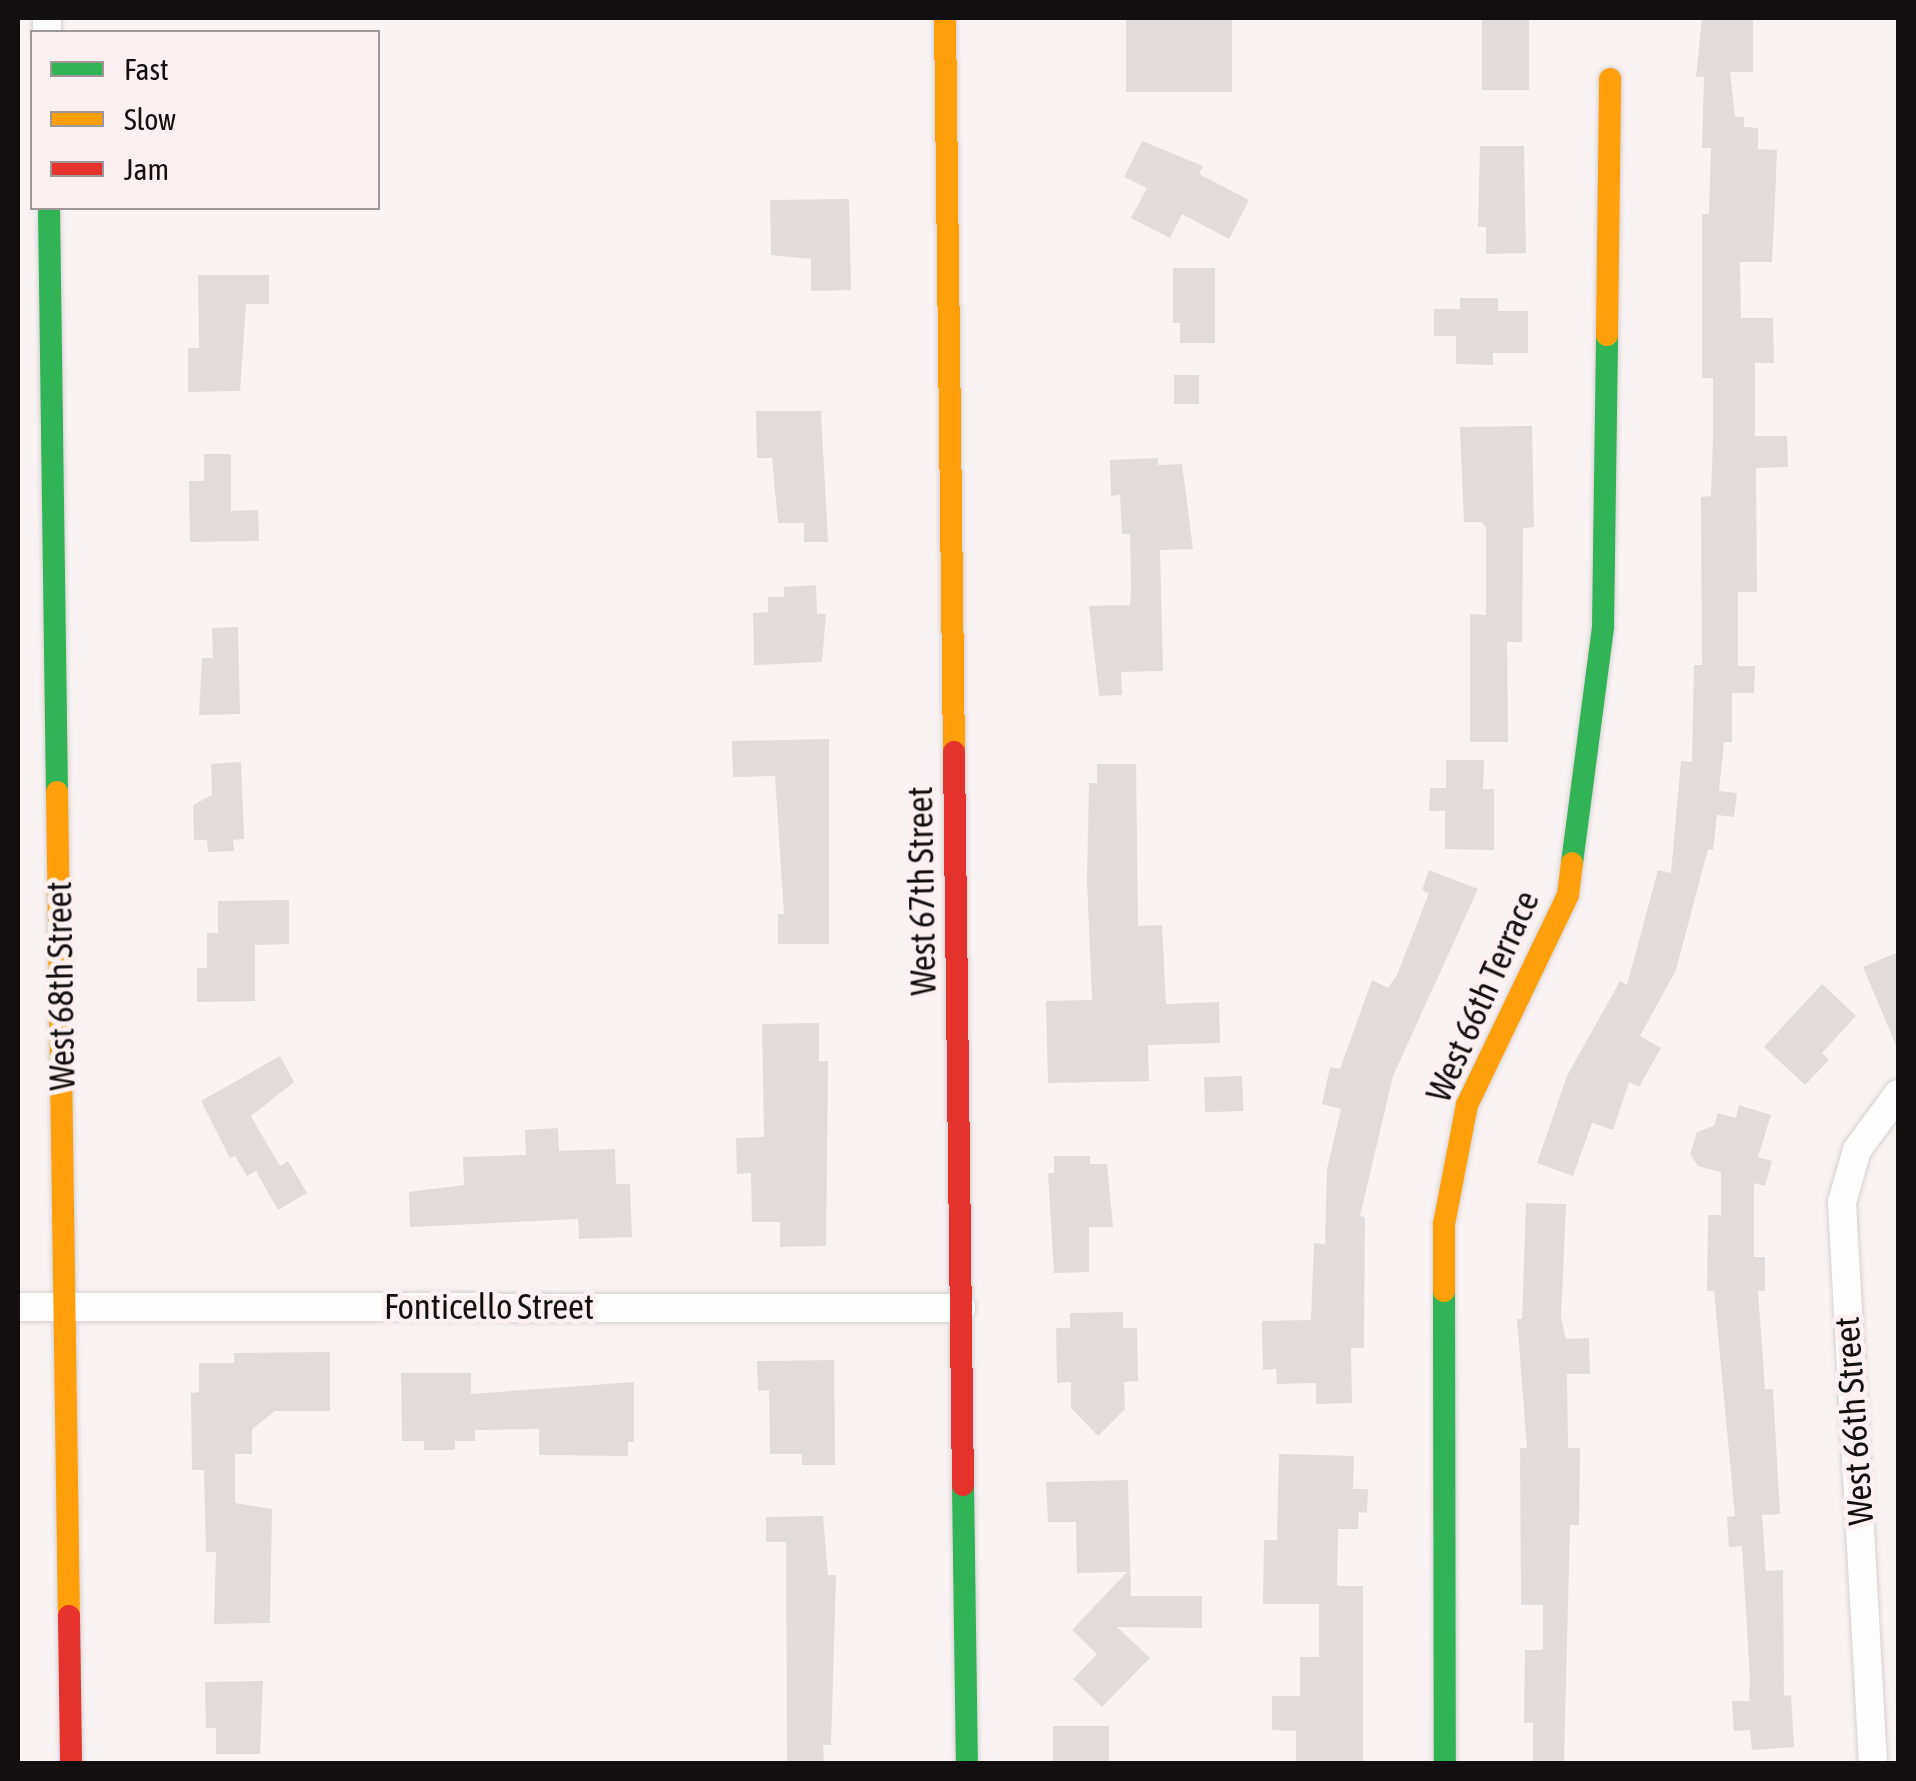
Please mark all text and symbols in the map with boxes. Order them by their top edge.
legend [30,30,380,210]
text: Fast [124,52,169,86]
text: Slow [124,102,176,136]
text: Jam [124,152,169,186]
street label: West 67th Street [898,786,944,996]
street label: West 68th Street [37,881,83,1091]
street label: West 66th Terrace [1417,884,1547,1108]
street label: Fonticello Street [384,1285,594,1327]
street label: West 66th Street [1825,1315,1881,1527]

